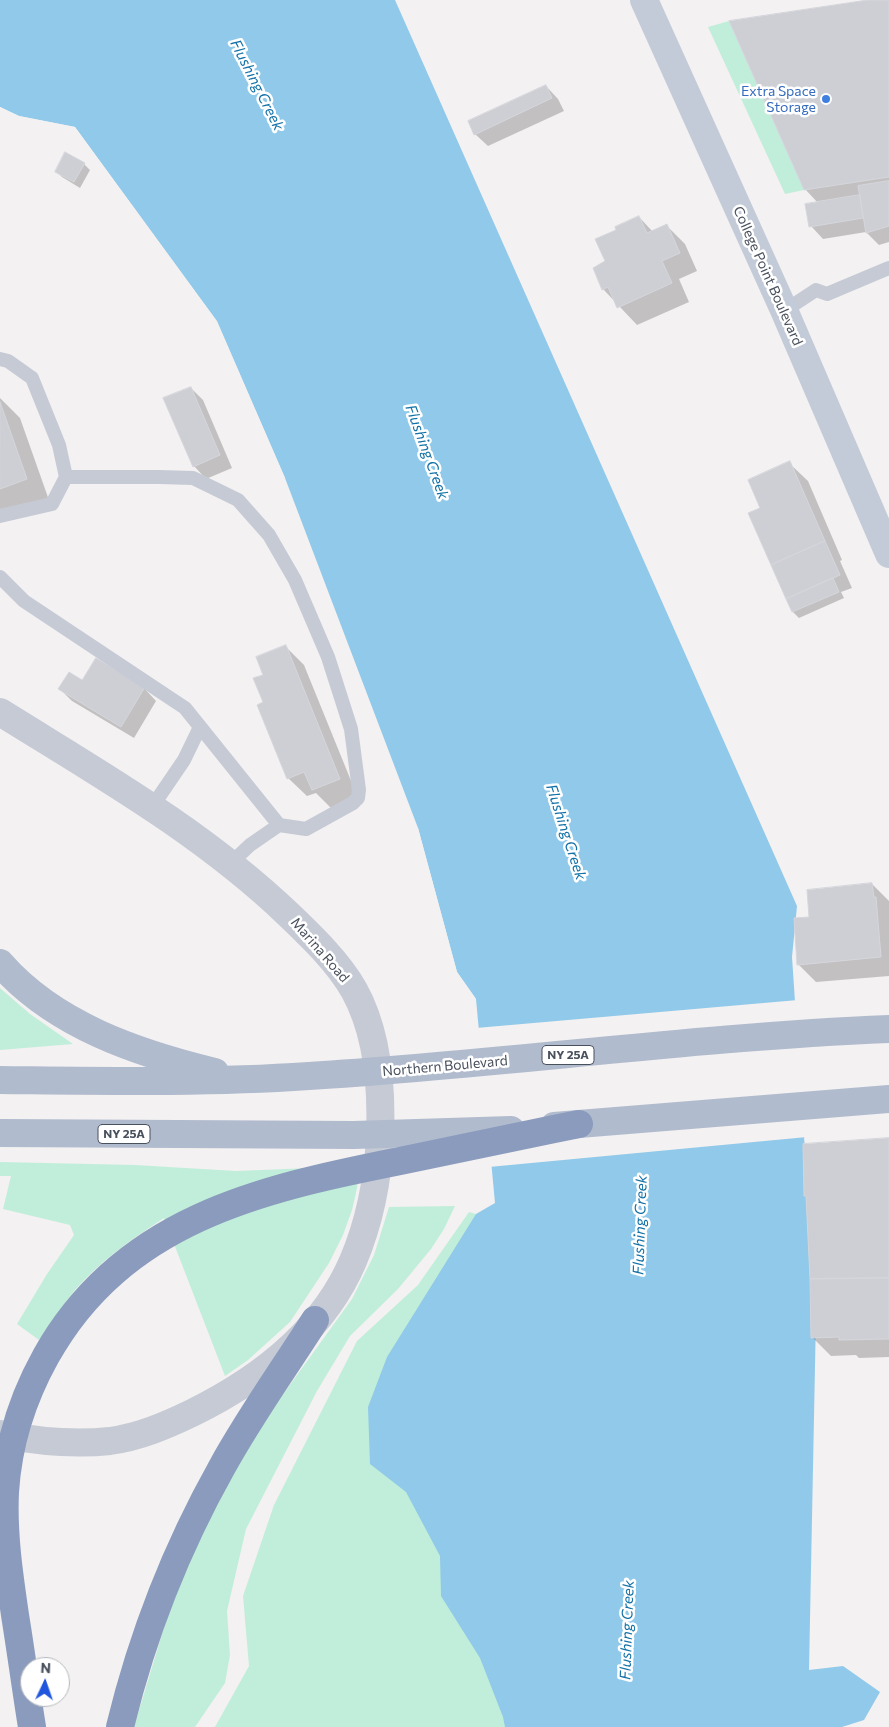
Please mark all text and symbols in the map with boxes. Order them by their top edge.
water label: Flushing Creek [226,37,288,133]
place label: Extra Space Storage [741,83,816,115]
marker: Extra Space Storage [820,93,832,105]
street label: College Point Boulevard [730,204,806,348]
water label: Flushing Creek [402,402,452,502]
water label: Flushing Creek [542,782,590,882]
street label: Marina Road [287,914,353,986]
road number: NY 25A [542,1046,594,1064]
street label: Northern Boulevard [382,1052,508,1080]
road number: NY 25A [98,1124,150,1144]
water label: Flushing Creek [629,1175,651,1275]
water label: Flushing Creek [616,1580,638,1680]
north arrow [20,1657,70,1707]
text: N [40,1659,51,1676]

